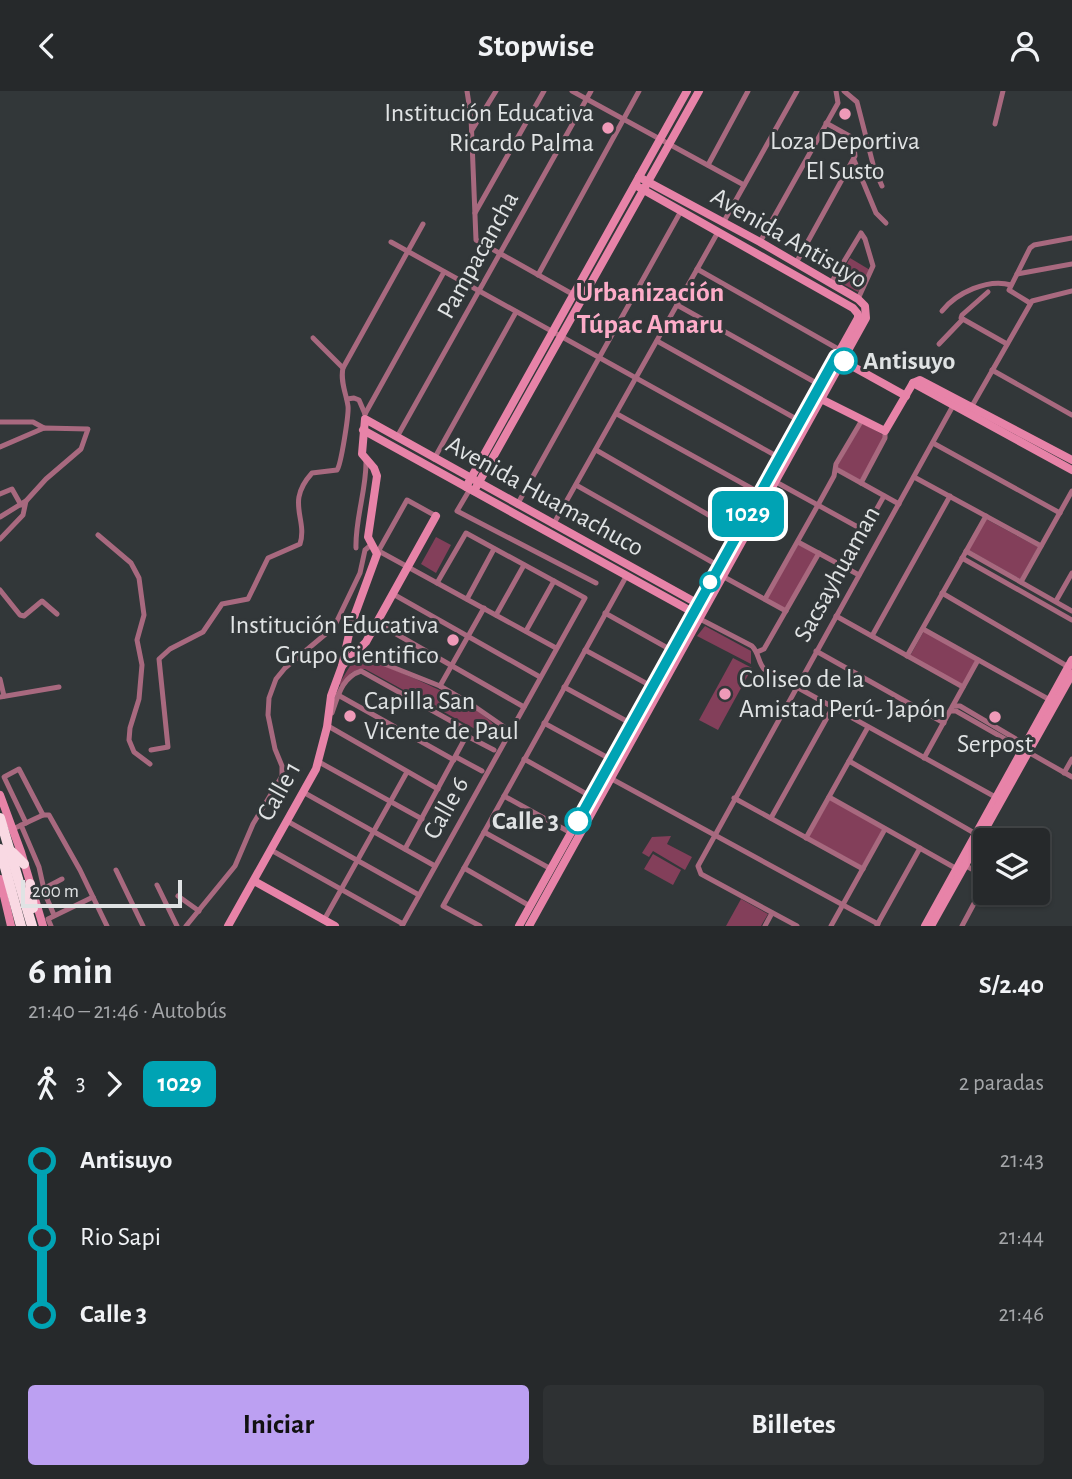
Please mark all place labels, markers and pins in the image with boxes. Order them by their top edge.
place label: Institución Educativa Ricardo Palma [384,100,594,156]
marker: Loza Deportiva El Susto [837,106,853,122]
marker: Institución Educativa Ricardo Palma [600,120,616,136]
place label: Loza Deportiva El Susto [770,128,920,184]
marker: Antisuyo [831,348,857,374]
place label: Antisuyo [863,348,955,374]
unlabelled marker [700,572,720,592]
place label: Institución Educativa Grupo Cientifico [229,612,439,668]
marker: Institución Educativa Grupo Cientifico [445,632,461,648]
place label: Coliseo de la Amistad Perú- Japón [739,666,946,722]
marker: Coliseo de la Amistad Perú- Japón [717,686,733,702]
place label: Capilla San Vicente de Paul [364,688,519,744]
marker: Capilla San Vicente de Paul [342,708,358,724]
marker: Serpost [987,709,1003,725]
place label: Serpost [957,731,1033,757]
place label: Calle 3 [492,808,559,834]
marker: Calle 3 [565,808,591,834]

